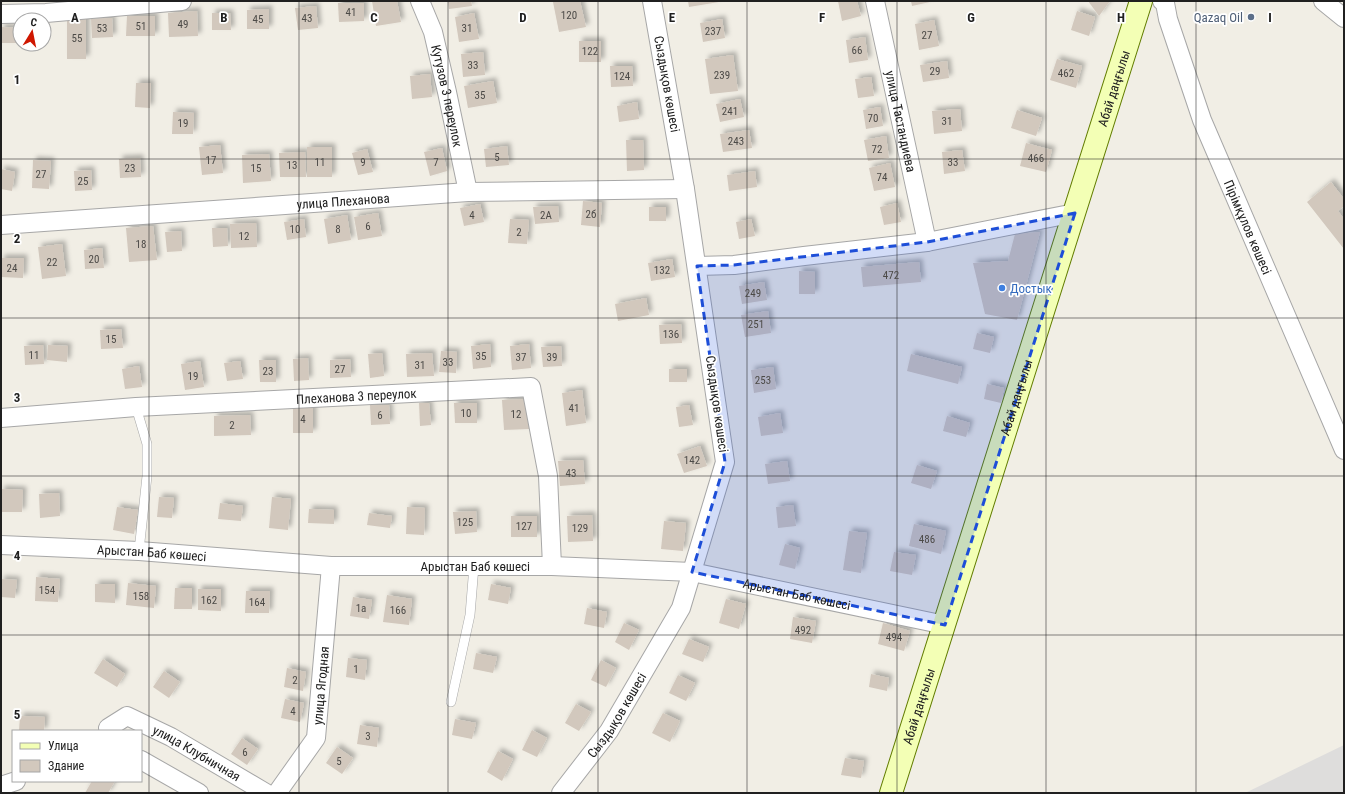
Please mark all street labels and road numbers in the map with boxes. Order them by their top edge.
street label: Сыздықов көшесі [651,35,683,133]
street label: Кутузов 3 переулок [429,43,466,149]
street label: Абай даңғылы [1094,48,1133,128]
street label: улица Тастандиева [883,69,919,173]
street label: Пірімқұлов көшесі [1221,178,1275,276]
street label: улица Плеханова [296,190,390,212]
street label: Сыздықов көшесі [703,355,731,453]
street label: Абай даңғылы [997,357,1035,437]
street label: Плеханова 3 переулок [296,385,418,406]
street label: Арыстан Баб көшесі [97,542,207,564]
street label: Арыстан Баб көшесі [420,559,530,574]
street label: Арыстан Баб көшесі [742,575,852,613]
street label: улица Ягодная [310,646,331,725]
street label: Абай даңғылы [899,666,937,746]
street label: Сыздықов көшесі [584,670,649,760]
street label: улица Клубничная [150,722,243,784]

